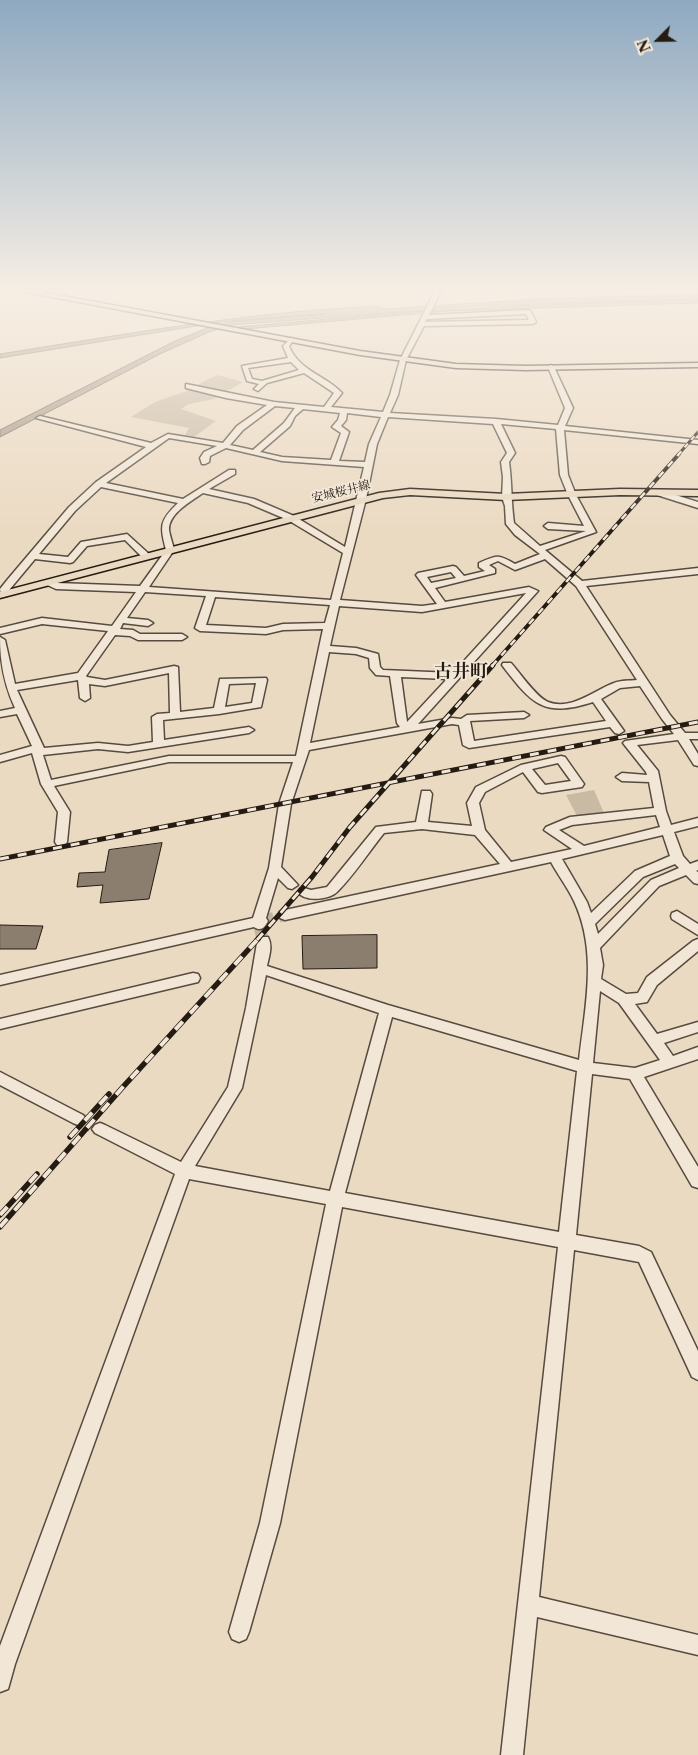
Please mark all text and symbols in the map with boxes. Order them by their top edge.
north arrow [633,15,683,65]
text: N [634,37,655,55]
street label: 安城桜井線 [310,478,372,506]
district label: 古井町 [434,661,488,683]

